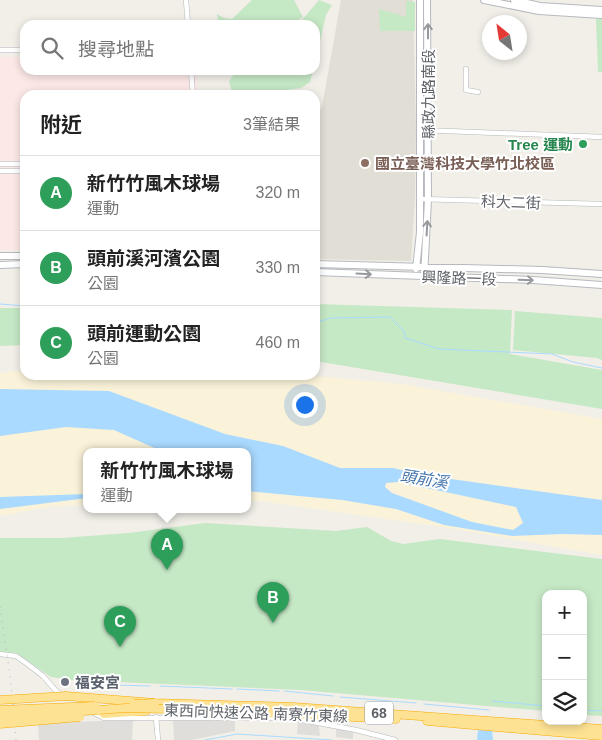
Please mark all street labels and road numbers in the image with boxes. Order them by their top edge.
street label: 縣政九路南段 [420,49,437,139]
street label: 科大二街 [481,192,541,212]
street label: 興隆路一段 [421,268,497,288]
street label: 東西向快速公路 南寮竹東線 [164,701,348,725]
road number: 68 [365,701,393,724]

